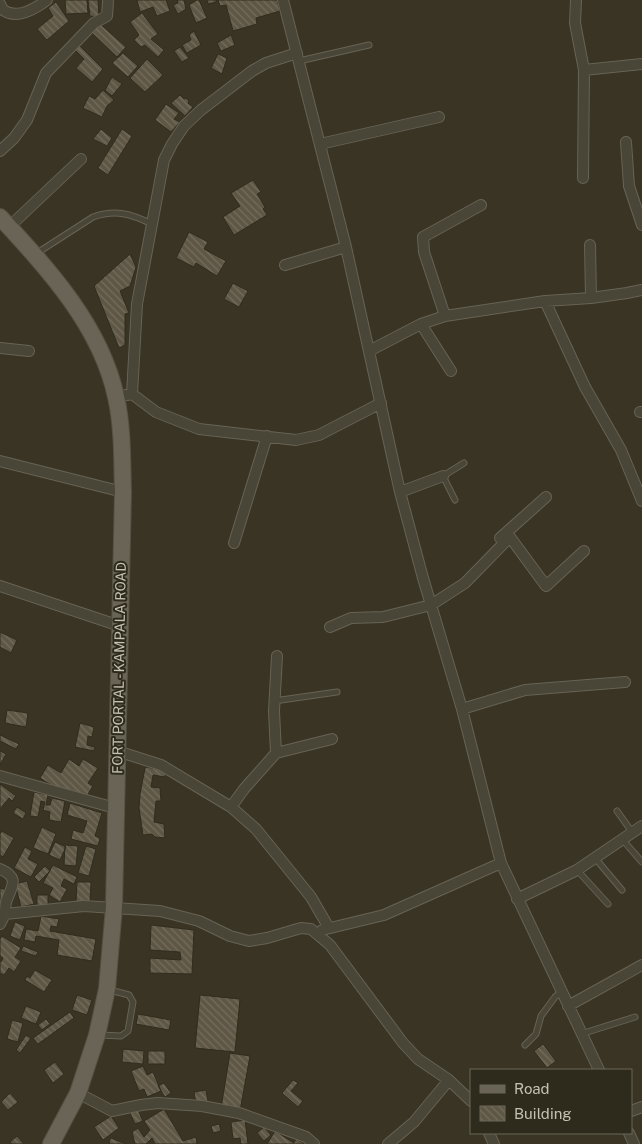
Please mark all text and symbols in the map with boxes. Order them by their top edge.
street label: FORT PORTAL - KAMPALA ROAD [109,562,129,774]
legend [470,1069,632,1134]
text: Road [514,1080,550,1097]
text: Building [514,1105,572,1122]

